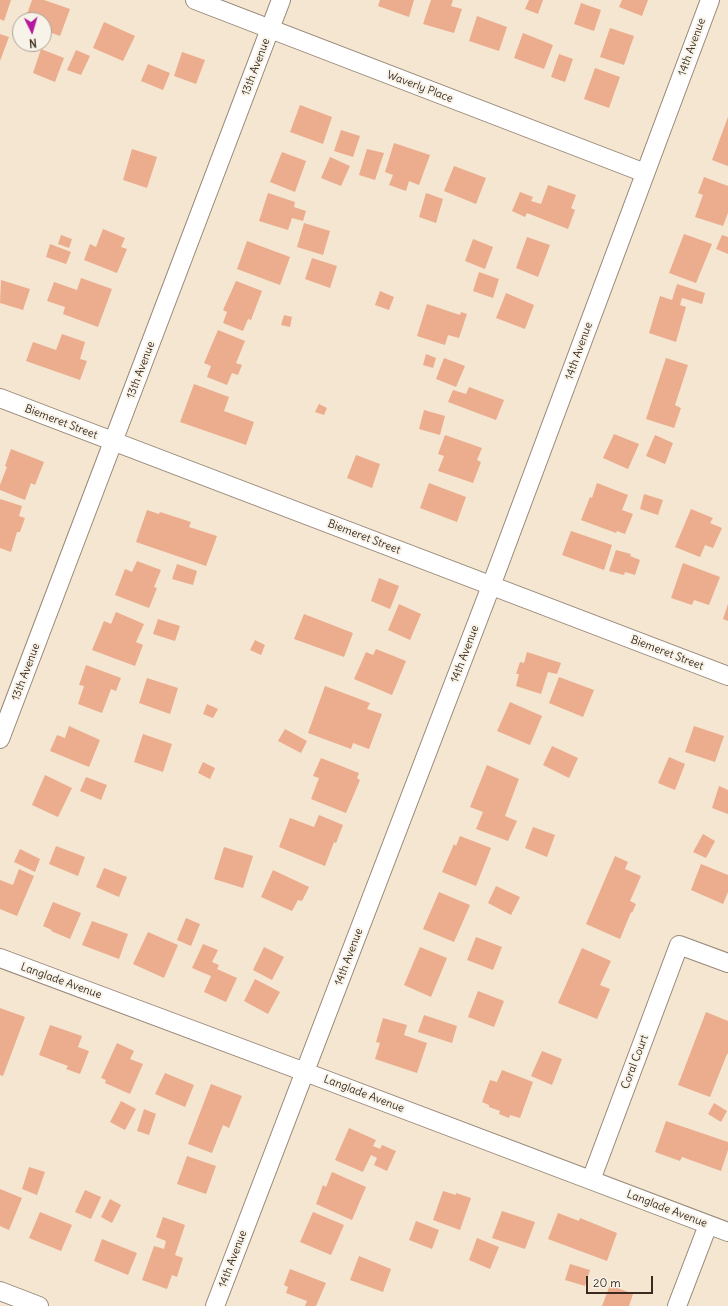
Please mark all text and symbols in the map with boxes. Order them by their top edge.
north arrow [12,12,52,52]
street label: 14th Avenue [675,16,709,78]
text: N [29,36,37,50]
street label: 13th Avenue [239,37,273,97]
street label: Waverly Place [385,68,455,106]
street label: 14th Avenue [562,320,596,382]
street label: 13th Avenue [124,340,158,400]
street label: Biemeret Street [23,402,99,442]
street label: Biemeret Street [326,517,402,557]
street label: 14th Avenue [448,624,482,684]
street label: Biemeret Street [629,633,705,673]
street label: 13th Avenue [9,642,43,702]
street label: 14th Avenue [332,927,366,987]
street label: Langlade Avenue [19,960,103,1002]
street label: Coral Court [619,1033,651,1091]
street label: Langlade Avenue [322,1073,406,1115]
street label: Langlade Avenue [625,1188,709,1230]
street label: 14th Avenue [216,1229,250,1289]
scale bar [588,1268,655,1294]
text: 20 m [593,1275,621,1290]

